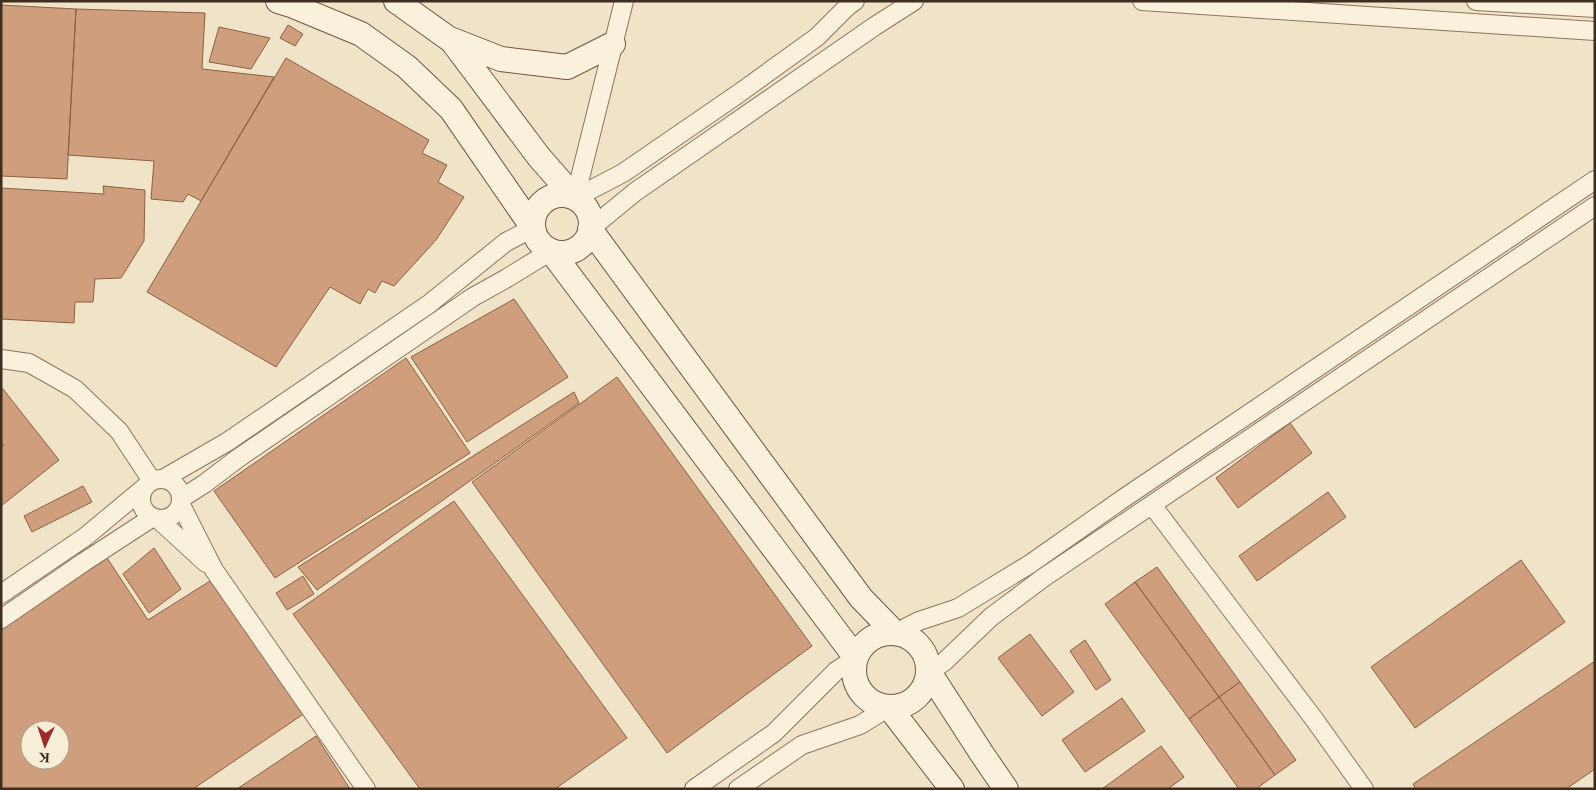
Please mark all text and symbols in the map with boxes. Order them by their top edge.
north arrow [20,720,70,770]
text: K [38,750,50,765]

